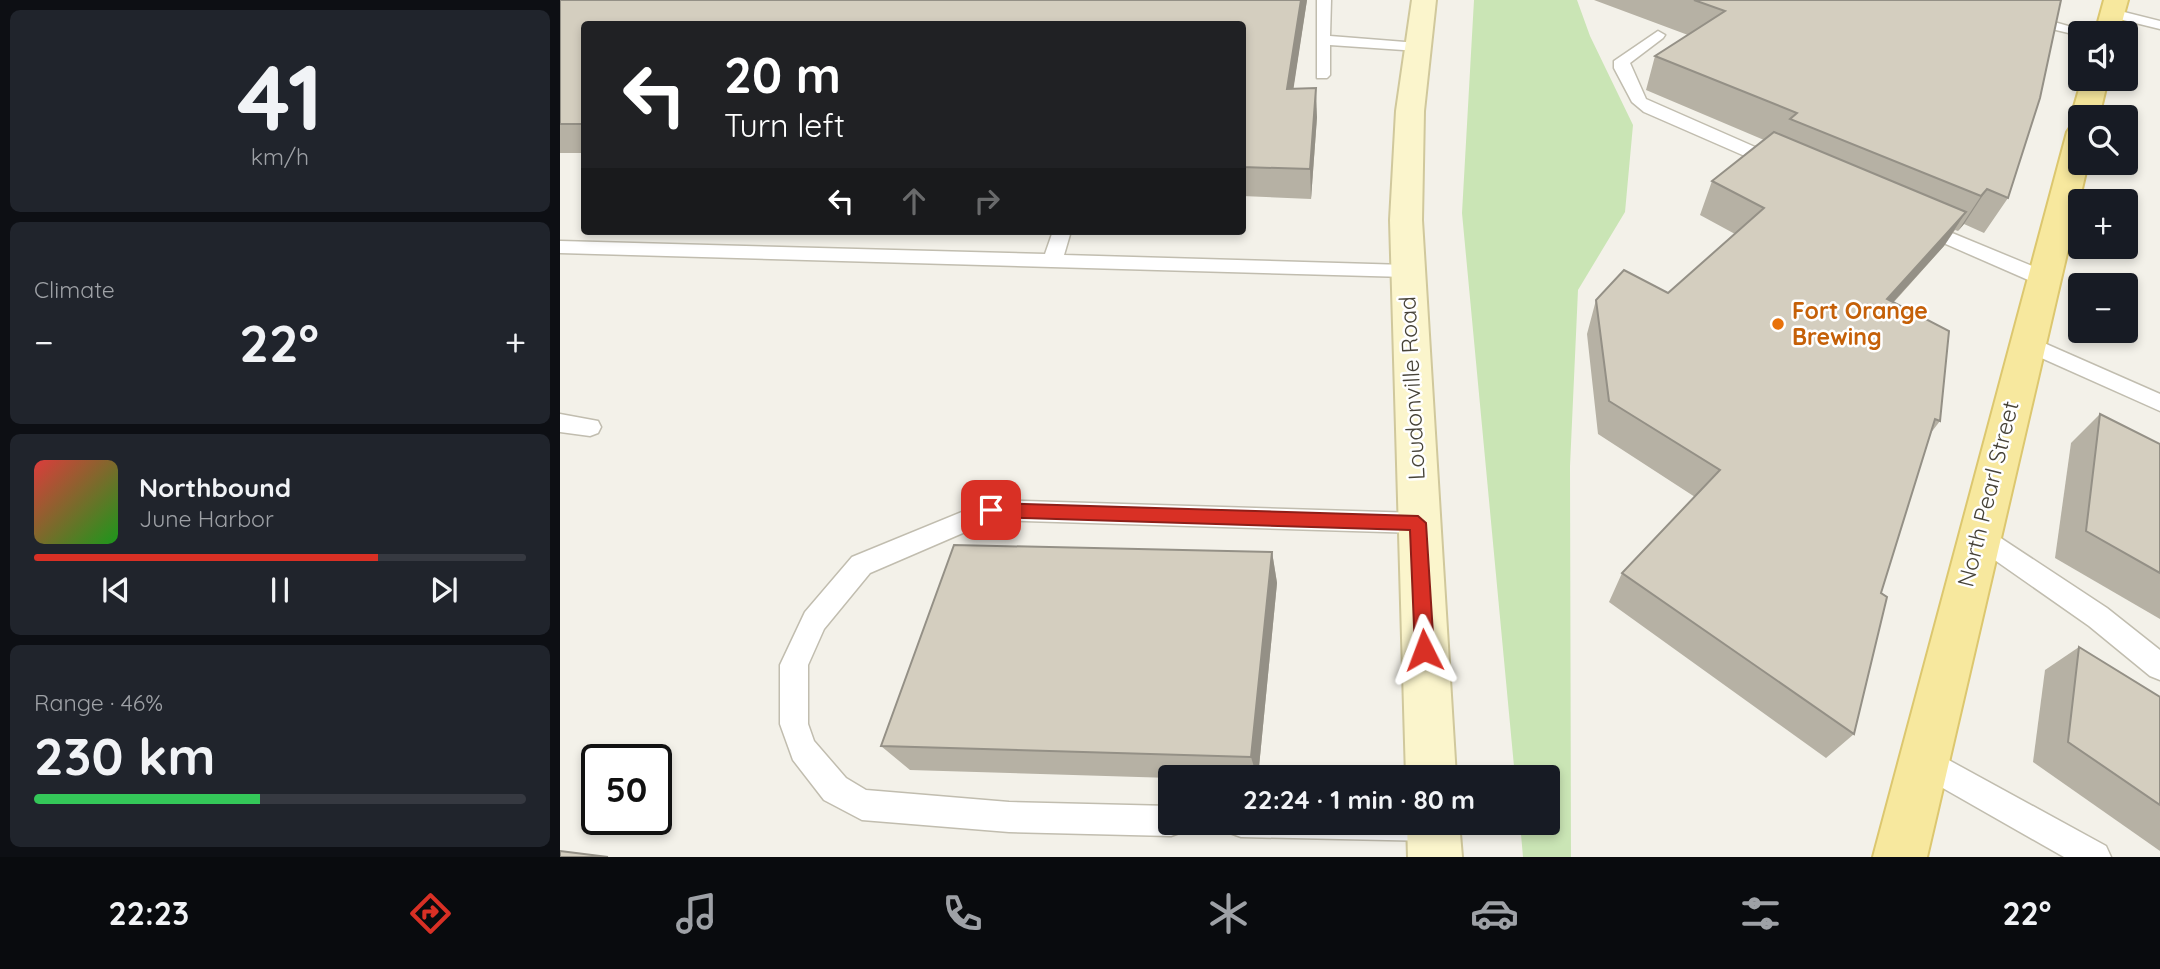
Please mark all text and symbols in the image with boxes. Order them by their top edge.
map controls [2068,21,2138,343]
button: sound [2068,21,2138,91]
text: 41 [237,39,323,153]
text: 20 m [724,44,841,105]
icon: left [609,49,700,140]
text: Turn left [724,105,845,145]
button: search [2068,105,2138,175]
text: km/h [251,142,309,171]
icon: left [822,182,860,220]
icon: ahead [895,182,933,220]
icon: right [968,182,1006,220]
button: + [2068,189,2138,259]
button: − [2068,273,2138,343]
text: Climate [34,275,115,304]
street label: Loudonville Road [1392,295,1431,481]
place label: Fort Orange Brewing [1792,296,1928,351]
text: 22° [239,310,319,375]
marker: Fort Orange Brewing [1770,316,1786,332]
text: − [34,318,54,366]
text: + [505,318,526,366]
street label: North Pearl Street [1950,398,2025,590]
text: Northbound [139,471,291,504]
pin [961,480,1021,540]
icon: arrive [972,491,1010,529]
text: June Harbor [139,504,274,533]
icon: previous [97,571,135,609]
icon: pause [261,571,299,609]
icon: next [425,571,463,609]
position arrow [1387,613,1461,687]
text: Range · 46% [34,688,163,717]
text: 230 km [34,723,216,788]
speed limit sign: 50 [581,744,672,835]
text: 22:24 · 1 min · 80 m [1243,783,1475,816]
icon: directions [406,889,455,938]
icon: music [672,889,721,938]
icon: phone [938,889,987,938]
icon: climate [1204,889,1253,938]
icon: car [1470,889,1519,938]
icon: filters [1736,889,1785,938]
text: 22:23 [109,893,189,933]
text: 22° [2002,893,2051,933]

